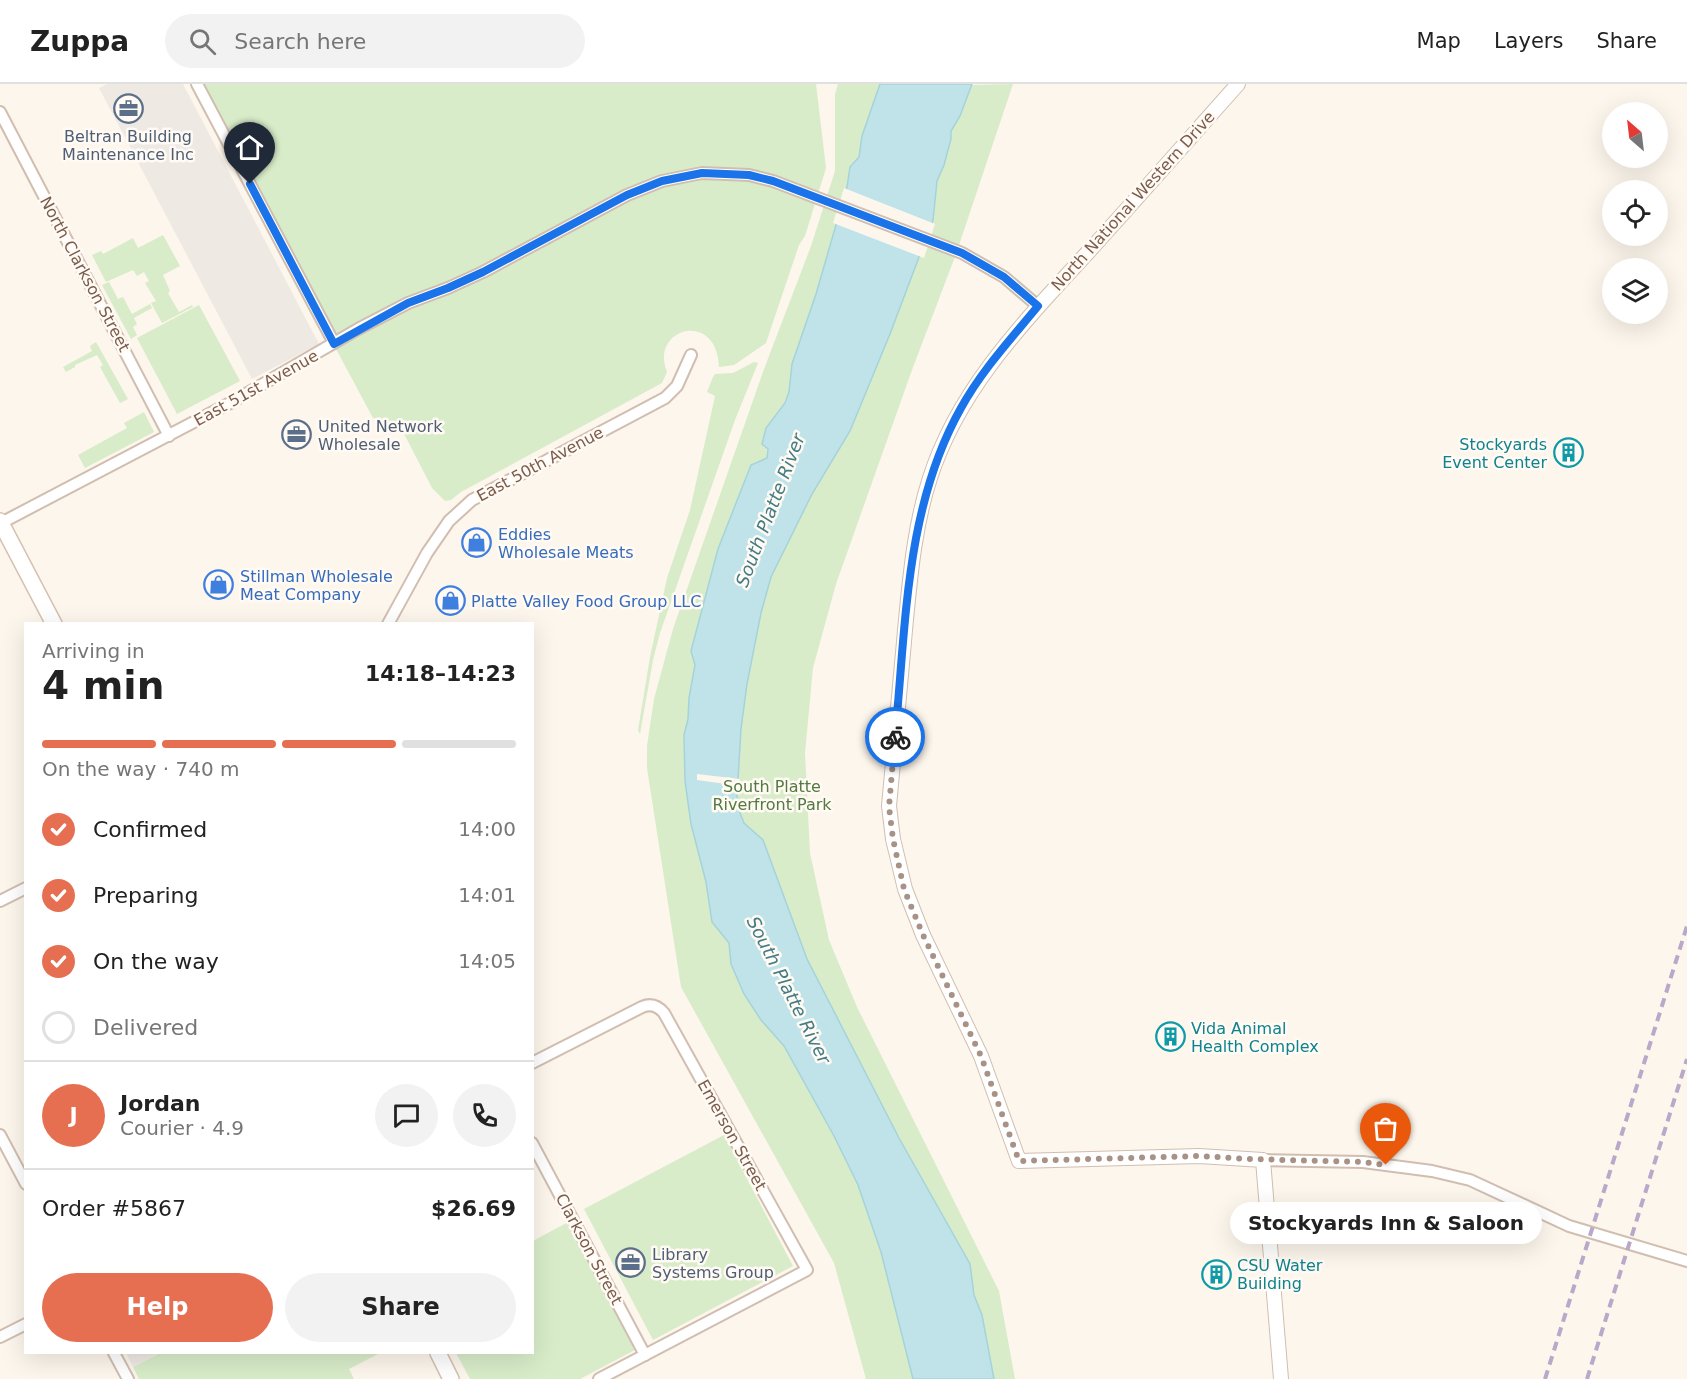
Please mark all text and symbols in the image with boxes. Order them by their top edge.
search box [165,14,585,68]
text: Zuppa [30,25,129,58]
icon: search [186,25,219,58]
text: Search here [234,29,366,54]
text: Map [1417,29,1461,53]
text: Layers [1494,29,1563,53]
text: Share [1596,29,1657,53]
office icon: Beltran Building Maintenance Inc [112,92,144,124]
north arrow [1602,102,1668,168]
map controls [1602,102,1668,324]
street label: North National Western Drive [1047,107,1219,295]
pin [224,122,275,184]
place label: Beltran Building Maintenance Inc [62,127,194,164]
icon: home [233,131,266,164]
button: locate [1602,180,1668,246]
street label: North Clarkson Street [36,193,134,355]
button: layers [1602,258,1668,324]
street label: East 51st Avenue [191,346,321,430]
place label: United Network Wholesale [318,417,443,454]
office icon: United Network Wholesale [281,419,313,451]
street label: East 50th Avenue [473,423,607,505]
water label: South Platte River [731,429,809,590]
place label: Stockyards Event Center [1442,435,1547,472]
building icon: Stockyards Event Center [1552,437,1584,469]
place label: Eddies Wholesale Meats [498,525,634,562]
shop icon: Eddies Wholesale Meats [461,527,493,559]
place label: Stillman Wholesale Meat Company [240,567,393,604]
shop icon: Stillman Wholesale Meat Company [203,569,235,601]
shop icon: Platte Valley Food Group LLC [434,585,466,617]
place label: Platte Valley Food Group LLC [471,592,701,611]
text: Arriving in [42,639,145,663]
text: 14:18–14:23 [365,661,516,686]
text: 4 min [42,663,164,708]
courier [865,707,925,767]
icon: bike [879,721,912,754]
text: On the way · 740 m [42,757,240,781]
park label: South Platte Riverfront Park [712,777,832,814]
icon: check [42,813,75,846]
text: Confirmed [93,817,207,842]
text: 14:00 [458,817,516,841]
icon: check [42,879,75,912]
text: Preparing [93,883,199,908]
text: 14:01 [458,883,516,907]
water label: South Platte River [743,913,836,1069]
icon: check [42,945,75,978]
text: On the way [93,949,219,974]
text: 14:05 [458,949,516,973]
text: Delivered [93,1015,198,1040]
place label: Vida Animal Health Complex [1191,1019,1319,1056]
building icon: Vida Animal Health Complex [1154,1021,1186,1053]
street label: Emerson Street [694,1076,770,1194]
button: chat [375,1084,438,1147]
button: phone [453,1084,516,1147]
text: Jordan [120,1091,200,1116]
text: J [69,1103,78,1128]
pin [1360,1103,1411,1165]
icon: bag [1369,1112,1402,1145]
text: Courier · 4.9 [120,1116,244,1140]
street label: Clarkson Street [552,1190,626,1308]
text: Order #5867 [42,1196,186,1221]
text: $26.69 [431,1196,516,1221]
callout: Stockyards Inn & Saloon [1230,1201,1542,1243]
text: Stockyards Inn & Saloon [1248,1211,1524,1235]
place label: Library Systems Group [652,1245,774,1282]
office icon: Library Systems Group [615,1247,647,1279]
place label: CSU Water Building [1237,1256,1323,1293]
building icon: CSU Water Building [1200,1258,1232,1290]
button: Help [42,1273,273,1342]
button: Share [285,1273,516,1342]

